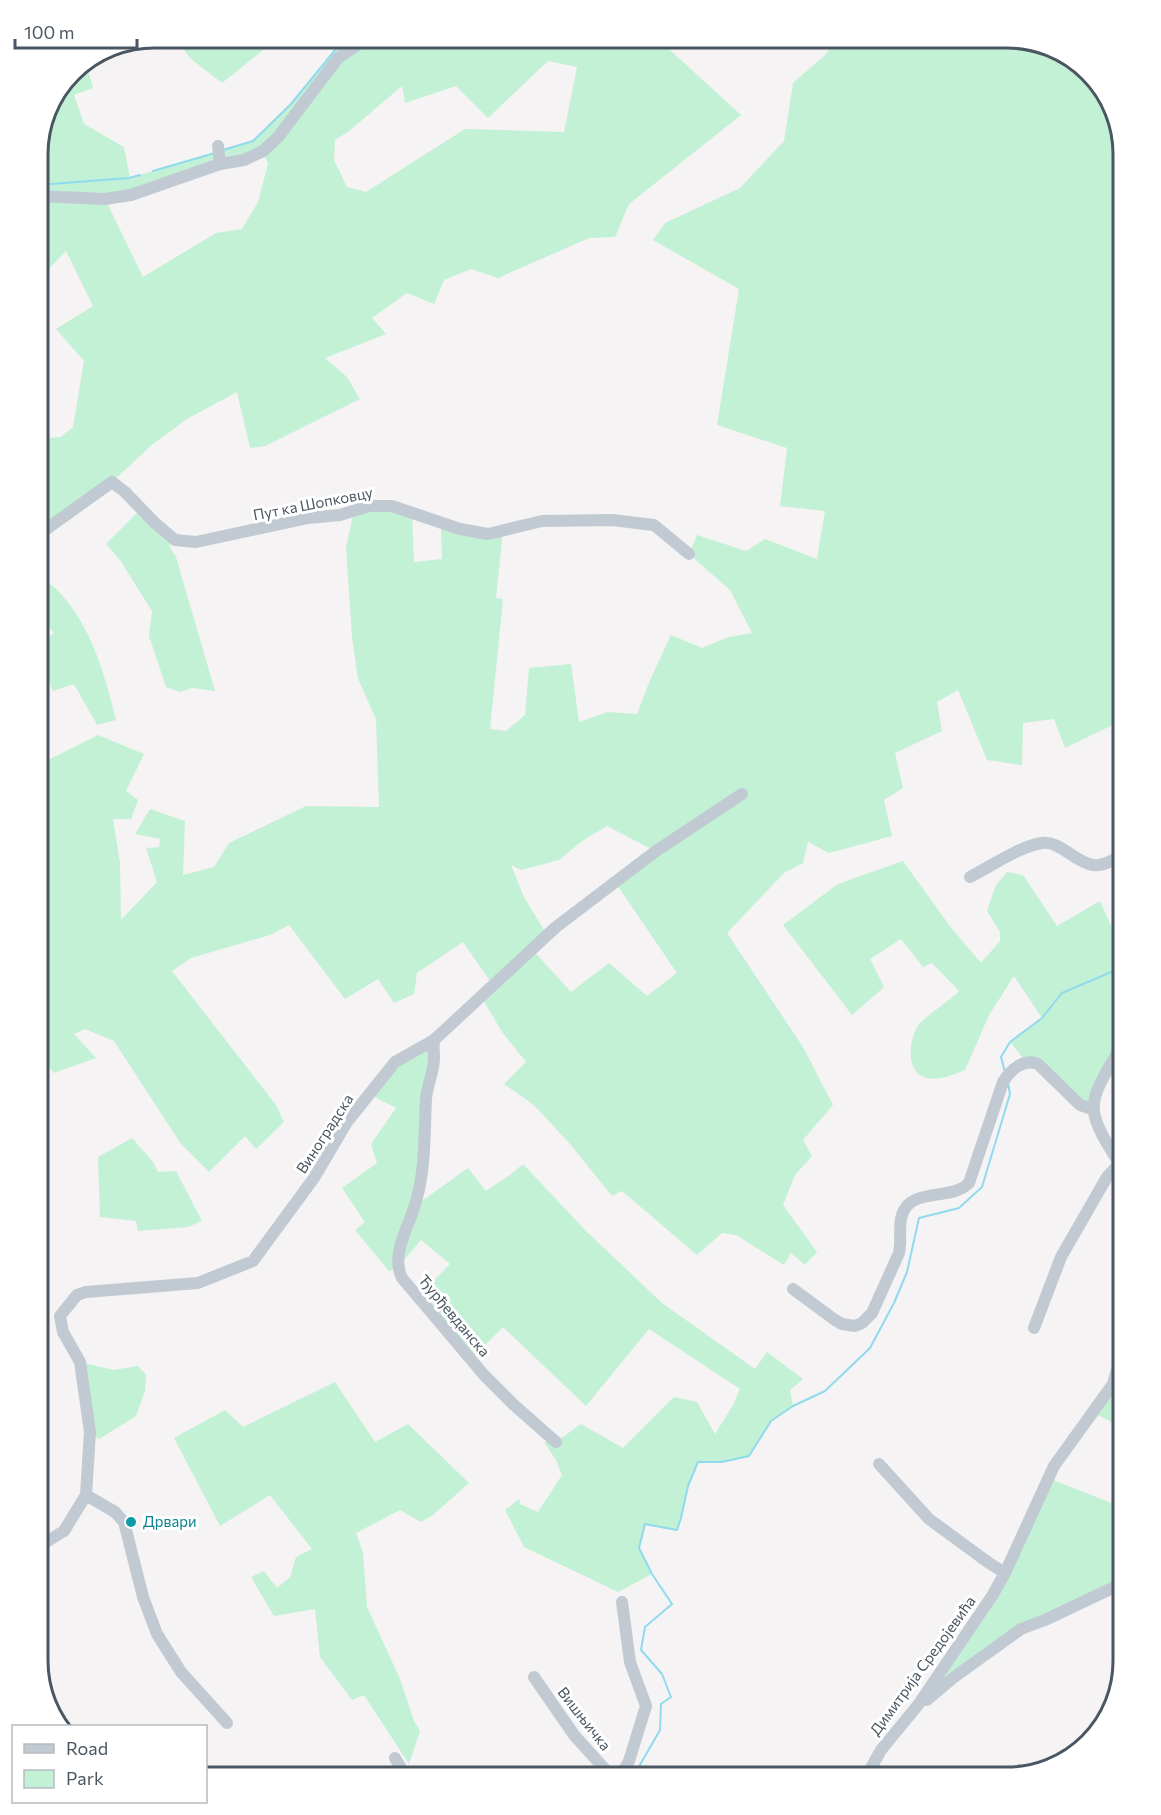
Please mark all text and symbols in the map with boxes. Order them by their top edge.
scale bar [15,12,136,50]
text: 100 m [24,21,74,43]
street label: Пут ка Шопковцу [251,483,375,523]
street label: Виноградска [292,1090,356,1176]
street label: Ђурђевданска [415,1271,494,1360]
place label: Дрвари [143,1512,197,1530]
marker: Дрвари [124,1515,138,1529]
street label: Димитрија Средојевића [866,1592,979,1739]
street label: Вишњичка [554,1683,615,1754]
legend [12,1725,207,1803]
text: Road [66,1737,108,1759]
text: Park [66,1767,104,1789]

